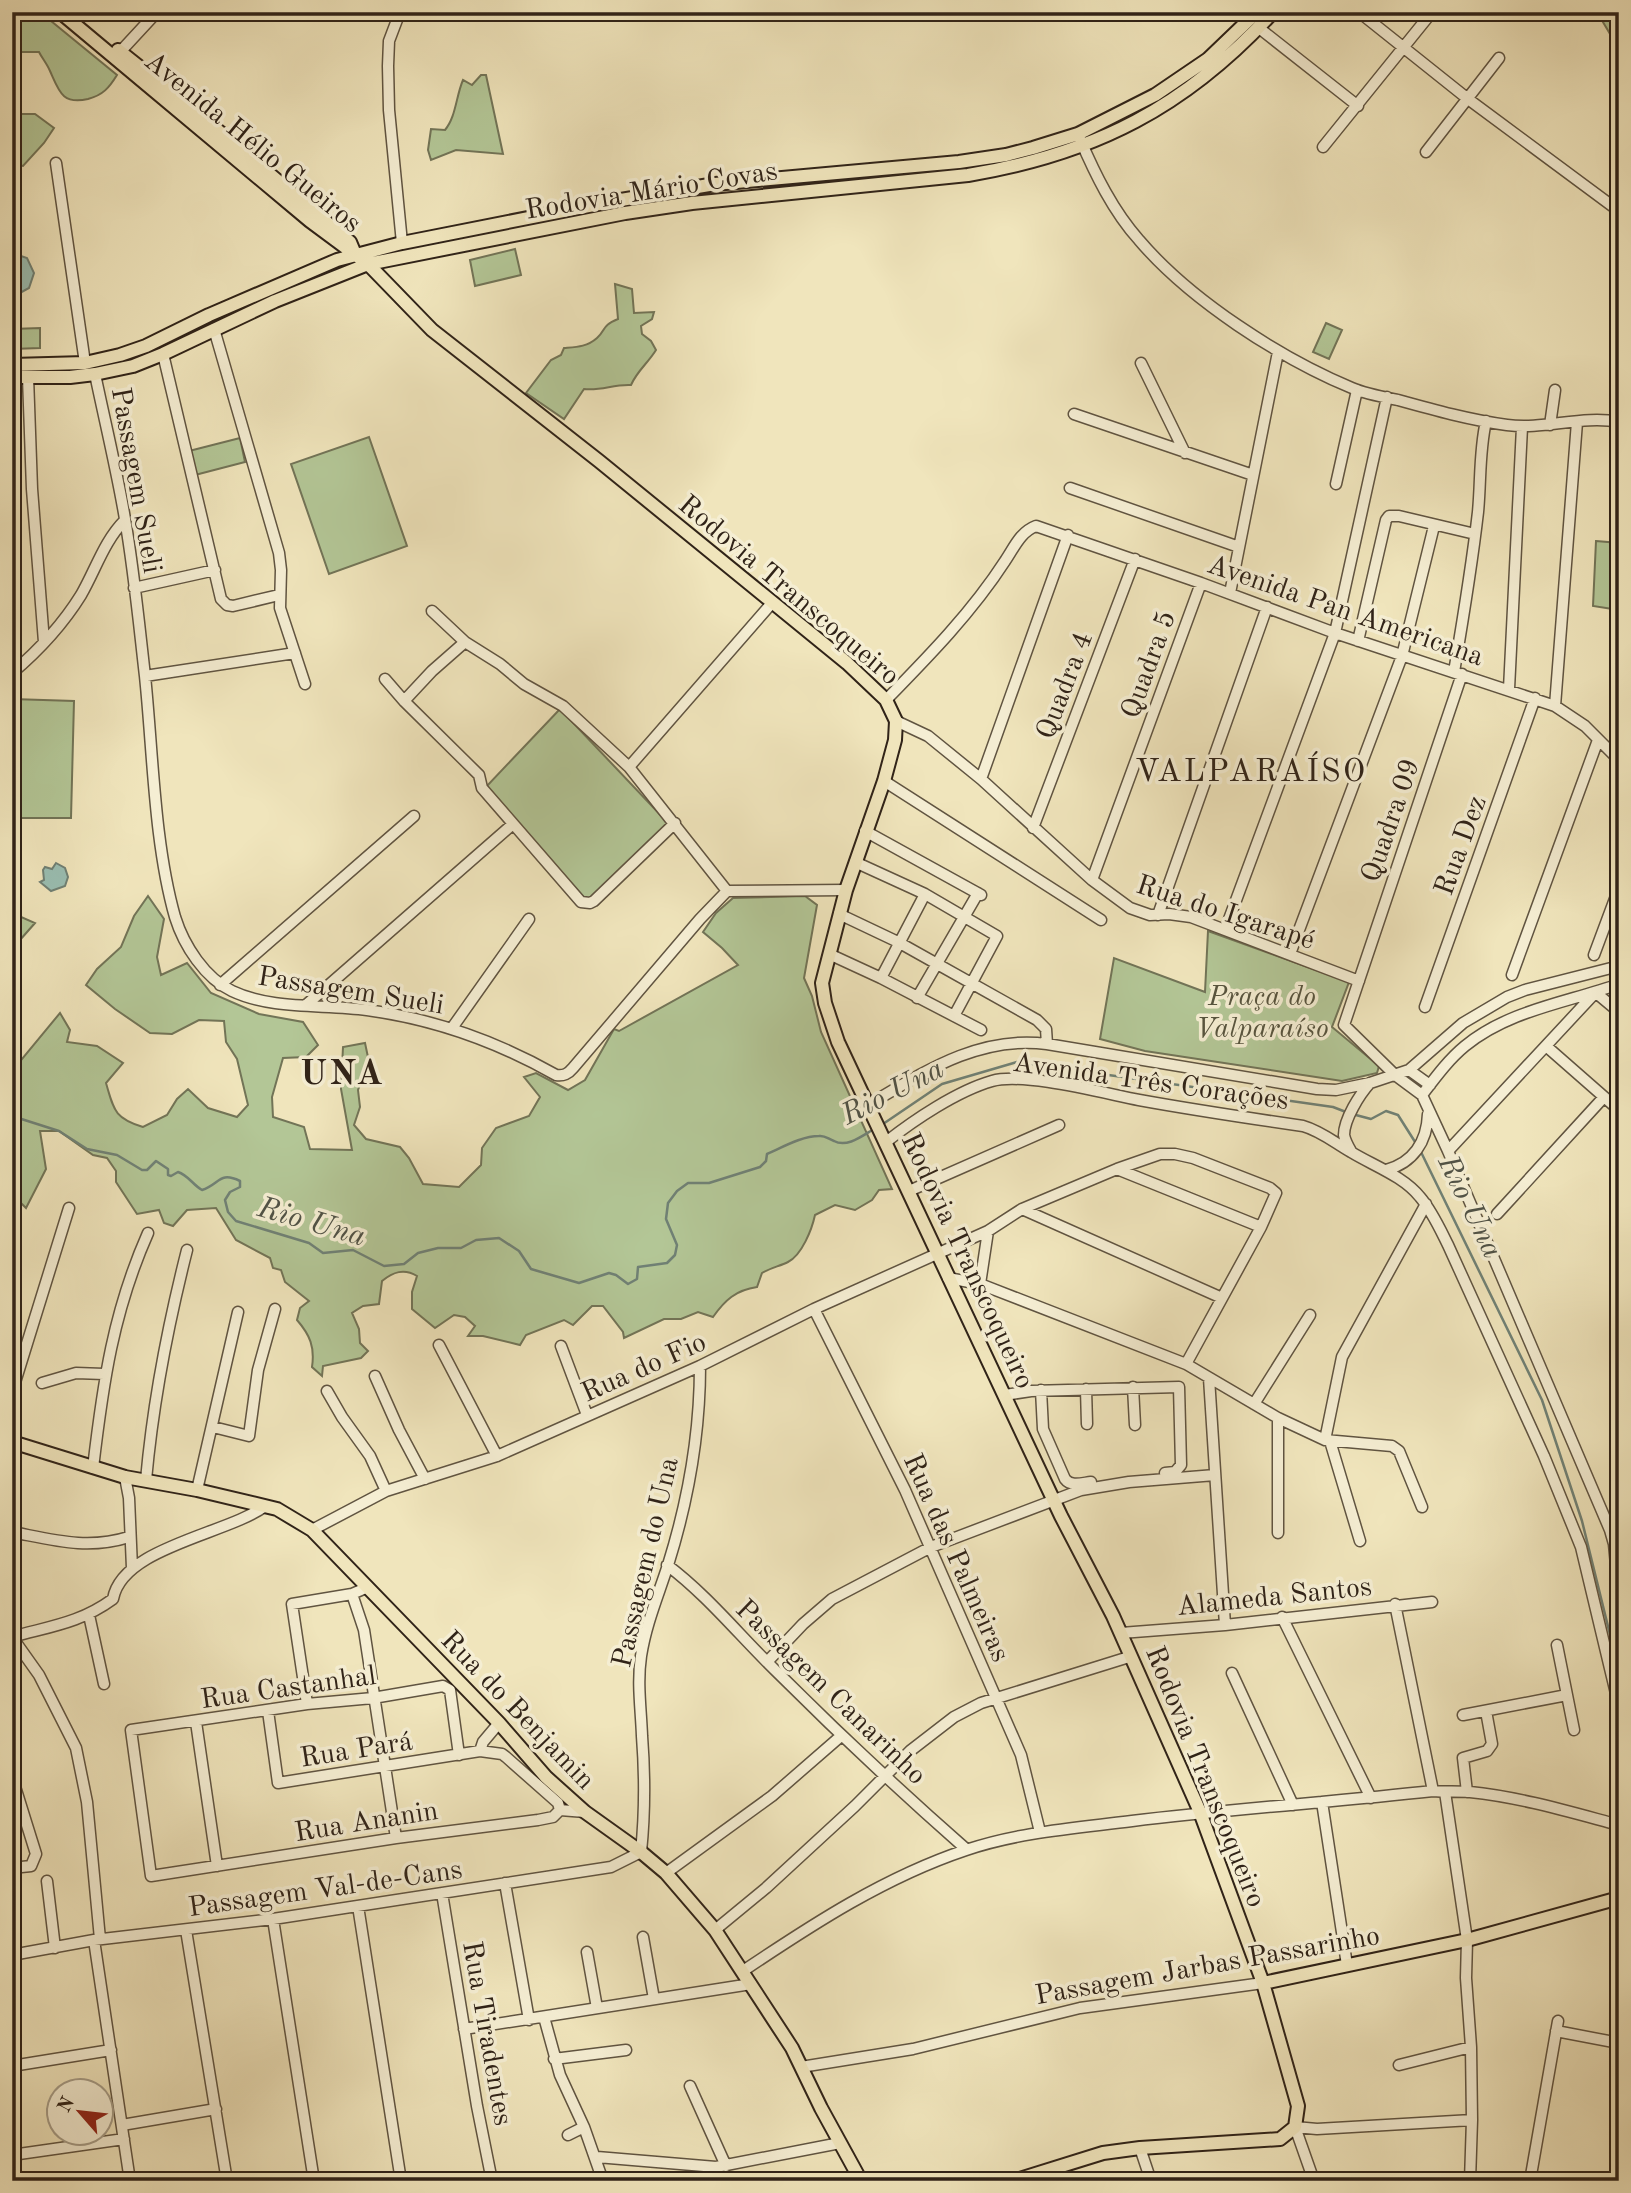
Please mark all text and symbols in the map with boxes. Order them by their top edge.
street label: Avenida Hélio Gueiros [138,48,366,239]
street label: Rodovia Mário Covas [523,158,779,226]
street label: Passagem Sueli [105,385,165,576]
street label: Rodovia Transcoqueiro [672,491,904,692]
street label: Avenida Pan Americana [1203,551,1487,672]
street label: Quadra 5 [1117,607,1182,723]
street label: Quadra 4 [1033,629,1099,744]
district label: VALPARAÍSO [1135,751,1367,789]
street label: Quadra 09 [1358,756,1426,886]
street label: Rua Dez [1431,793,1493,900]
street label: Rua do Igarapé [1132,872,1318,956]
street label: Passagem Sueli [255,963,446,1021]
park label: Praça do Valparaíso [1195,984,1329,1044]
street label: Avenida Três Corações [1011,1050,1290,1116]
water label: Rio Una [836,1054,949,1132]
district label: UNA [299,1057,385,1092]
street label: Rodovia Transcoqueiro [895,1129,1038,1394]
water label: Rio Una [1431,1150,1507,1263]
water label: Rio Una [253,1193,369,1253]
street label: Rua do Fio [578,1329,711,1409]
street label: Rua das Palmeiras [897,1450,1014,1666]
street label: Passagem do Una [609,1455,685,1671]
street label: Alameda Santos [1175,1574,1373,1622]
street label: Passagem Canarinho [729,1595,931,1791]
street label: Rua do Benjamin [435,1627,599,1796]
street label: Rodovia Transcoqueiro [1139,1643,1269,1912]
street label: Rua Castanhal [199,1663,378,1715]
street label: Rua Pará [298,1728,415,1774]
street label: Rua Ananin [293,1798,440,1848]
street label: Passagem Val-de-Cans [186,1857,464,1923]
street label: Passagem Jarbas Passarinho [1033,1923,1382,2011]
street label: Rua Tiradentes [456,1939,516,2128]
north arrow [46,2078,116,2148]
text: N [55,2094,79,2116]

